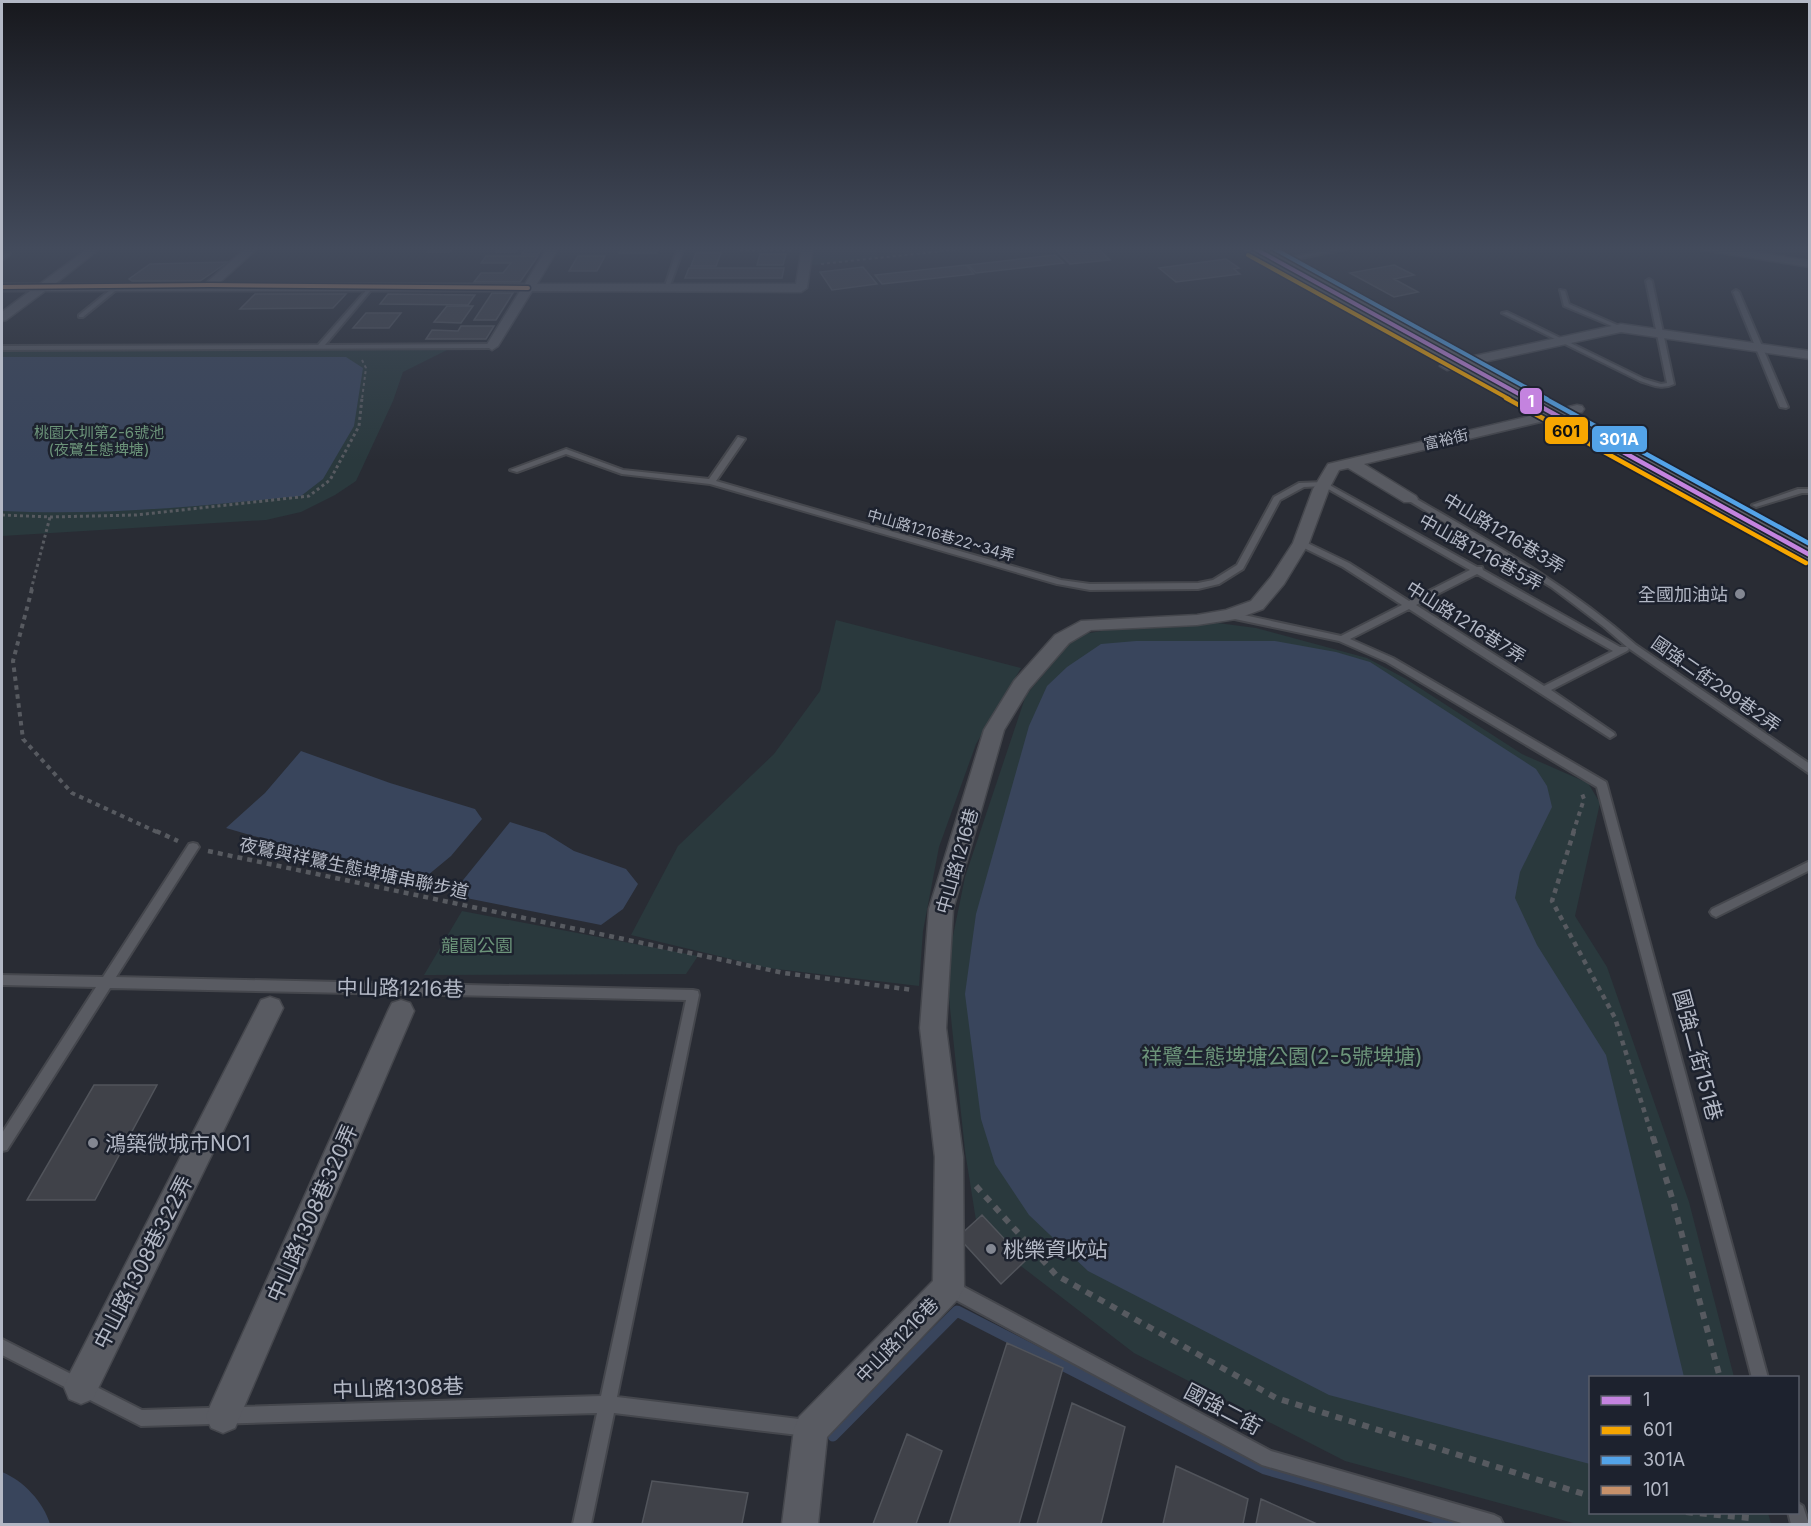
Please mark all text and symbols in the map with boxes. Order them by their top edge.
line badge: 1 [1519,387,1543,415]
text: 1 [1528,391,1534,411]
line badge: 601 [1544,416,1589,445]
text: 601 [1552,421,1580,441]
park label: 桃園大圳第2-6號池 (夜鷺生態埤塘) [34,423,164,459]
street label: 富裕街 [1422,425,1470,453]
line badge: 301A [1591,425,1648,453]
text: 301A [1599,429,1639,449]
street label: 中山路1216巷3弄 [1439,488,1569,578]
street label: 中山路1216巷22~34弄 [865,505,1017,565]
street label: 中山路1216巷5弄 [1416,509,1546,595]
street label: 中山路1216巷7弄 [1402,577,1530,667]
place label: 全國加油站 [1638,584,1728,605]
marker: 全國加油站 [1733,587,1747,601]
street label: 國強二街299巷2弄 [1648,632,1784,736]
street label: 中山路1216巷 [932,806,982,916]
street label: 夜鷺與祥鷺生態埤塘串聯步道 [237,833,471,903]
park label: 龍園公園 [441,935,513,956]
street label: 中山路1216巷 [336,974,464,1002]
street label: 國強二街151巷 [1668,987,1728,1123]
park label: 祥鷺生態埤塘公園(2-5號埤塘) [1141,1044,1423,1069]
street label: 中山路1308巷320弄 [262,1120,362,1306]
place label: 鴻築微城市NO1 [105,1131,250,1156]
marker: 鴻築微城市NO1 [86,1136,100,1150]
street label: 中山路1308巷322弄 [88,1171,198,1353]
place label: 桃樂資收站 [1003,1237,1108,1262]
marker: 桃樂資收站 [984,1242,998,1256]
street label: 中山路1216巷 [852,1294,942,1386]
street label: 中山路1308巷 [332,1373,464,1403]
legend [1589,1376,1799,1514]
street label: 國強二街 [1180,1378,1266,1440]
text: 1 [1643,1389,1650,1410]
text: 601 [1643,1419,1673,1440]
text: 301A [1643,1449,1685,1470]
text: 101 [1643,1479,1669,1500]

